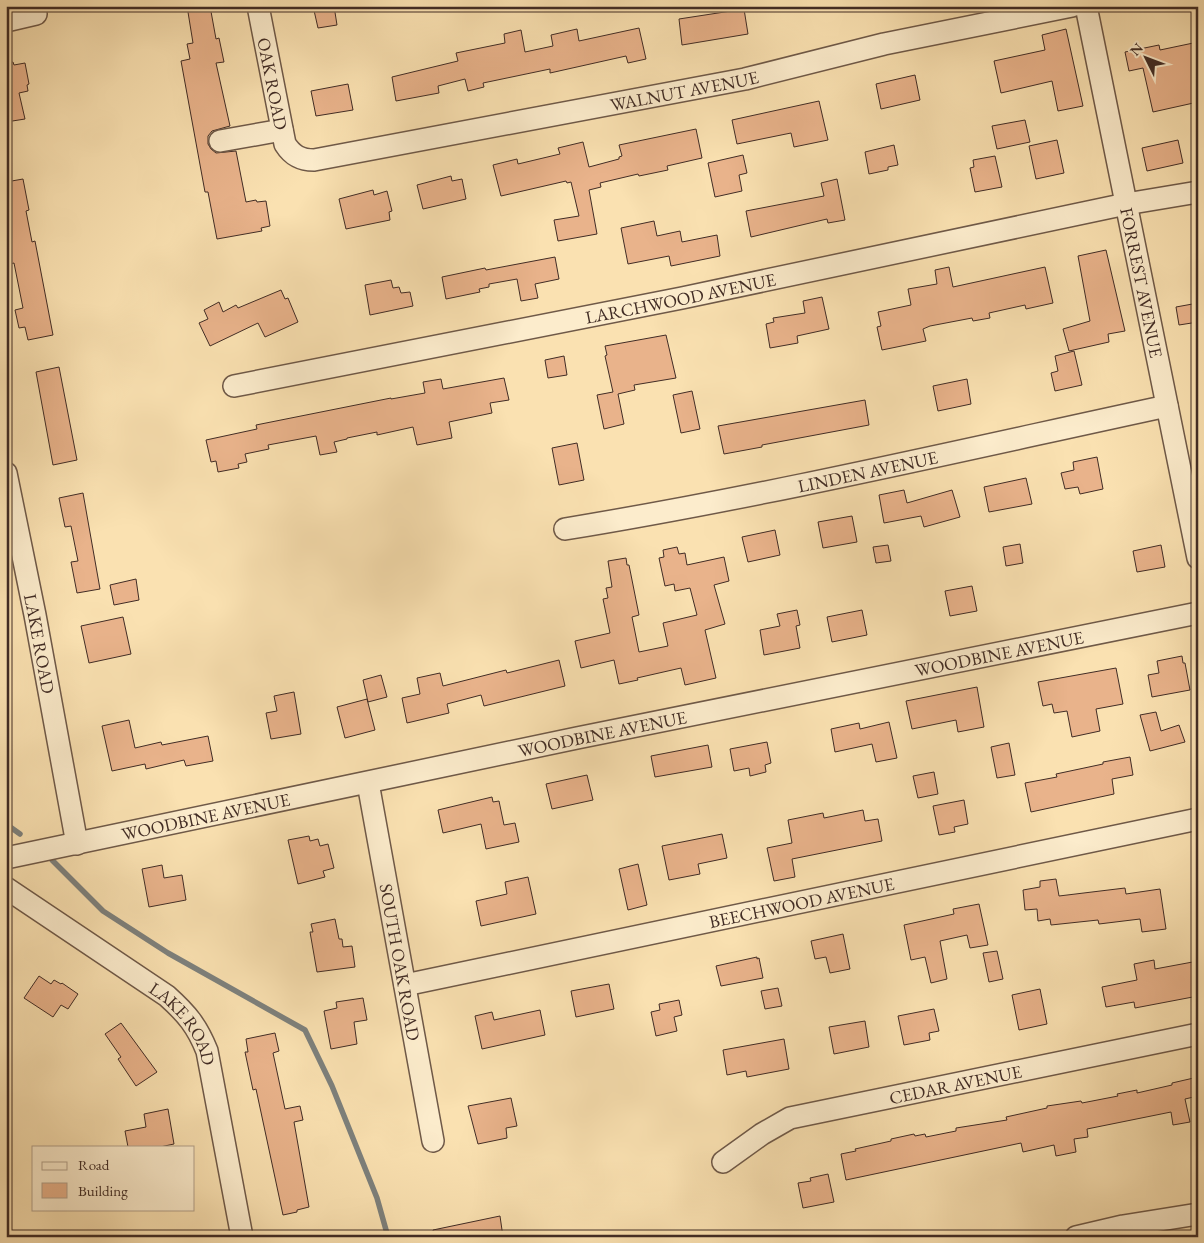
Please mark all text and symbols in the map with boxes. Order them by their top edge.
north arrow [1122,32,1172,82]
street label: OAK ROAD [253,35,293,132]
text: N [1126,39,1147,60]
street label: WALNUT AVENUE [608,65,761,116]
street label: FORREST AVENUE [1116,205,1169,360]
street label: LARCHWOOD AVENUE [583,267,778,328]
street label: LINDEN AVENUE [795,445,940,497]
street label: LAKE ROAD [19,592,61,695]
street label: WOODBINE AVENUE [913,625,1085,681]
street label: WOODBINE AVENUE [516,705,688,762]
street label: WOODBINE AVENUE [119,787,292,845]
street label: BEECHWOOD AVENUE [707,871,896,933]
street label: SOUTH OAK ROAD [375,882,426,1043]
street label: LAKE ROAD [145,976,221,1067]
street label: CEDAR AVENUE [887,1059,1024,1109]
legend [32,1146,195,1210]
text: Road [78,1155,110,1174]
text: Building [78,1181,128,1200]

